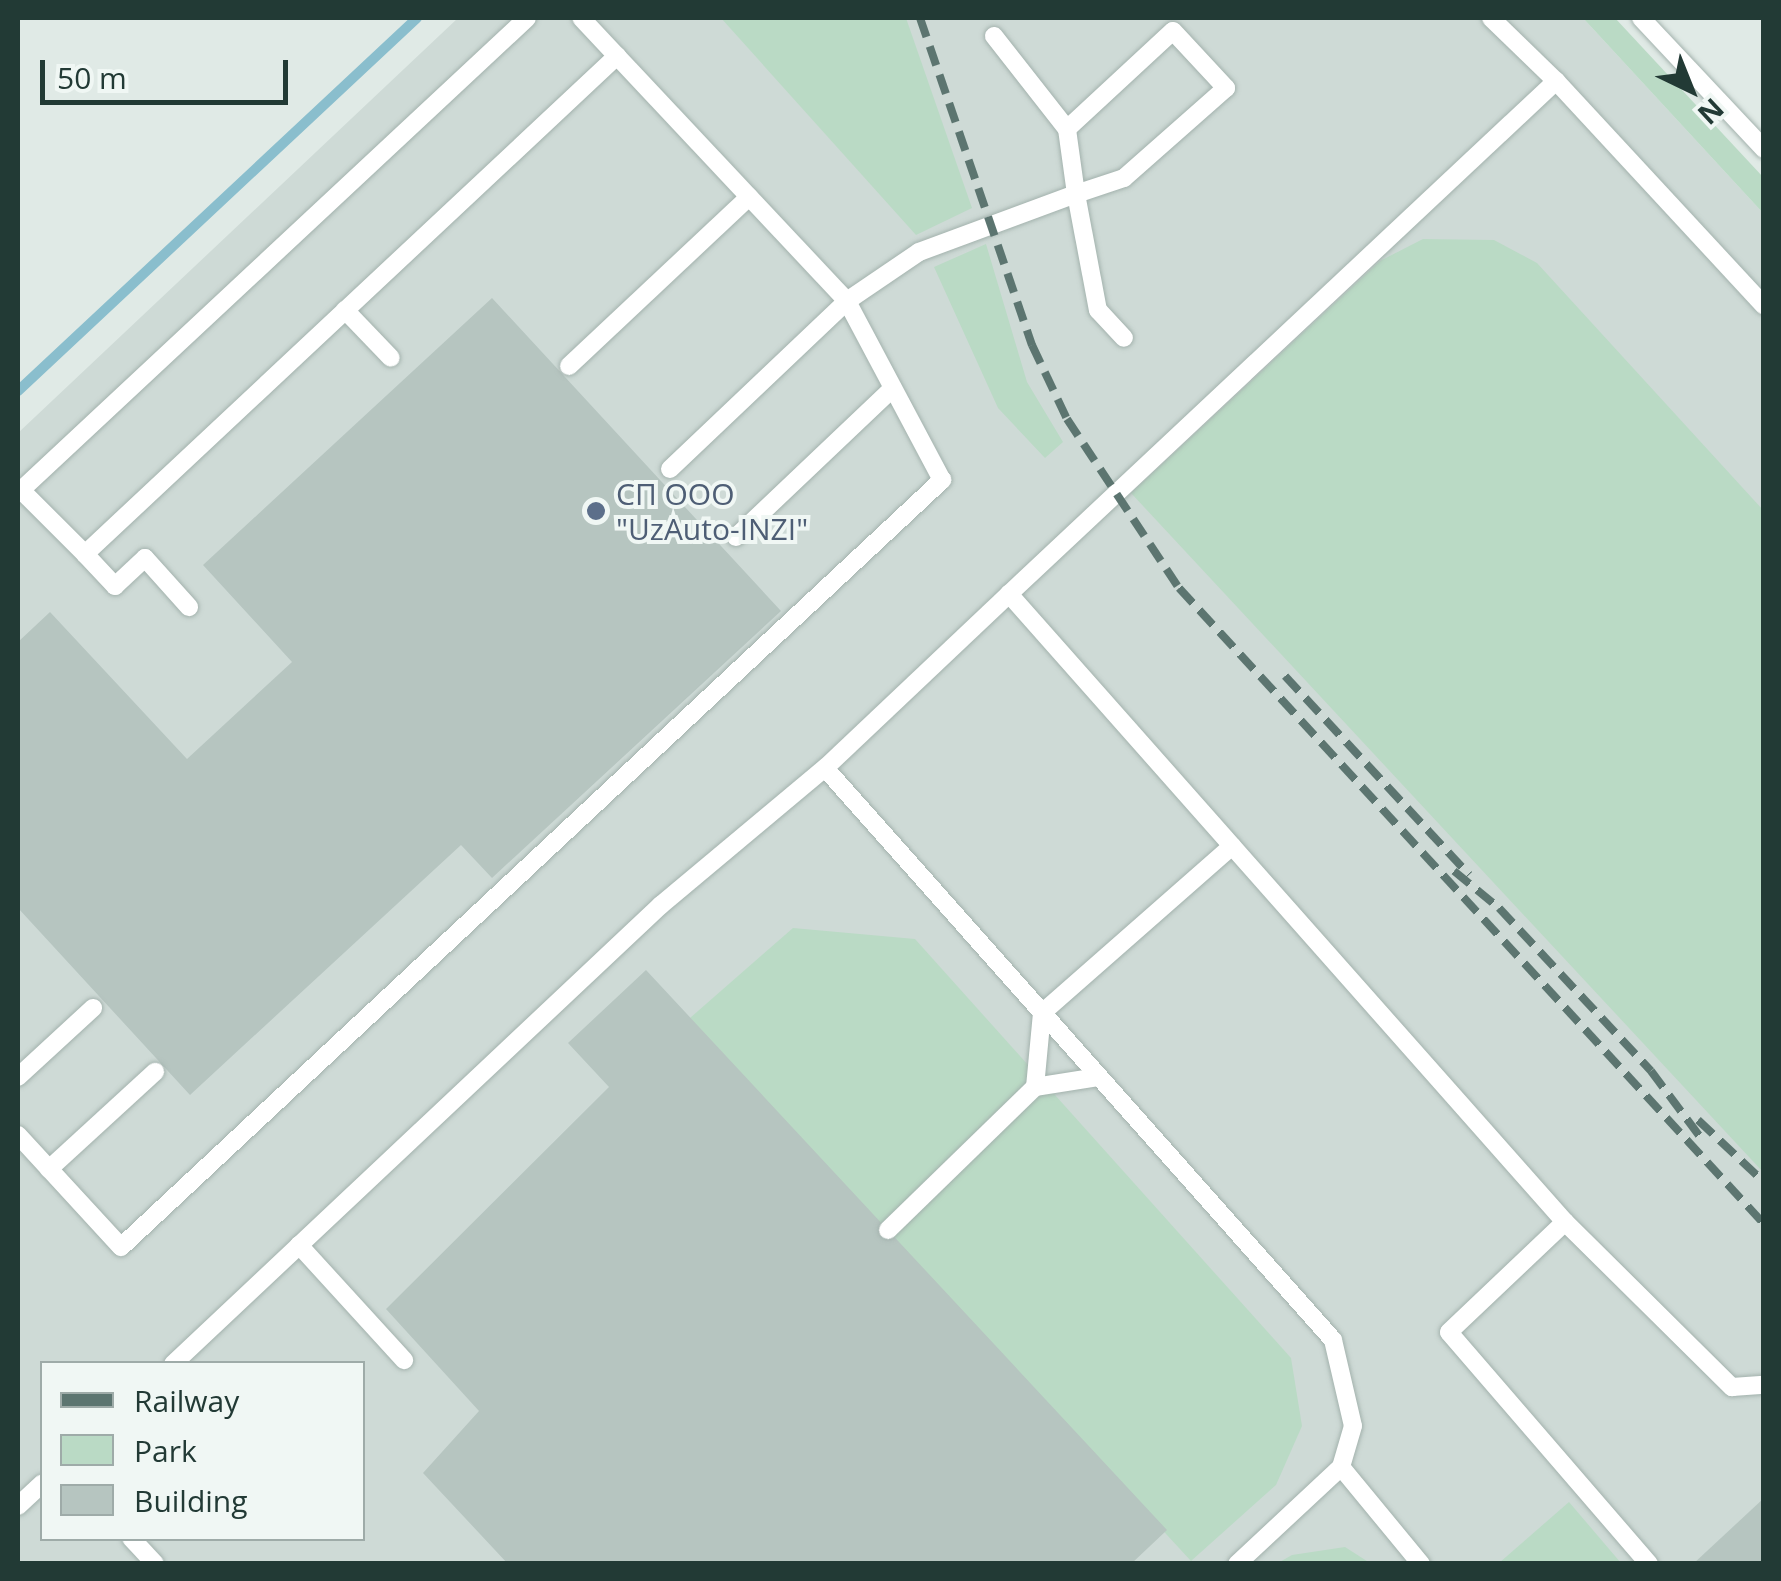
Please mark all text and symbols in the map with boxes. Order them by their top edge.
scale bar [45,40,292,102]
north arrow [1641,40,1741,140]
text: 50 m [57,57,127,98]
text: N [1690,90,1733,134]
place label: СП ООО "UzAuto-INZI" [616,476,808,546]
marker: СП ООО "UzAuto-INZI" [585,500,607,522]
legend [40,1361,365,1541]
text: Railway [134,1380,239,1421]
text: Park [134,1430,197,1471]
text: Building [134,1480,248,1521]

